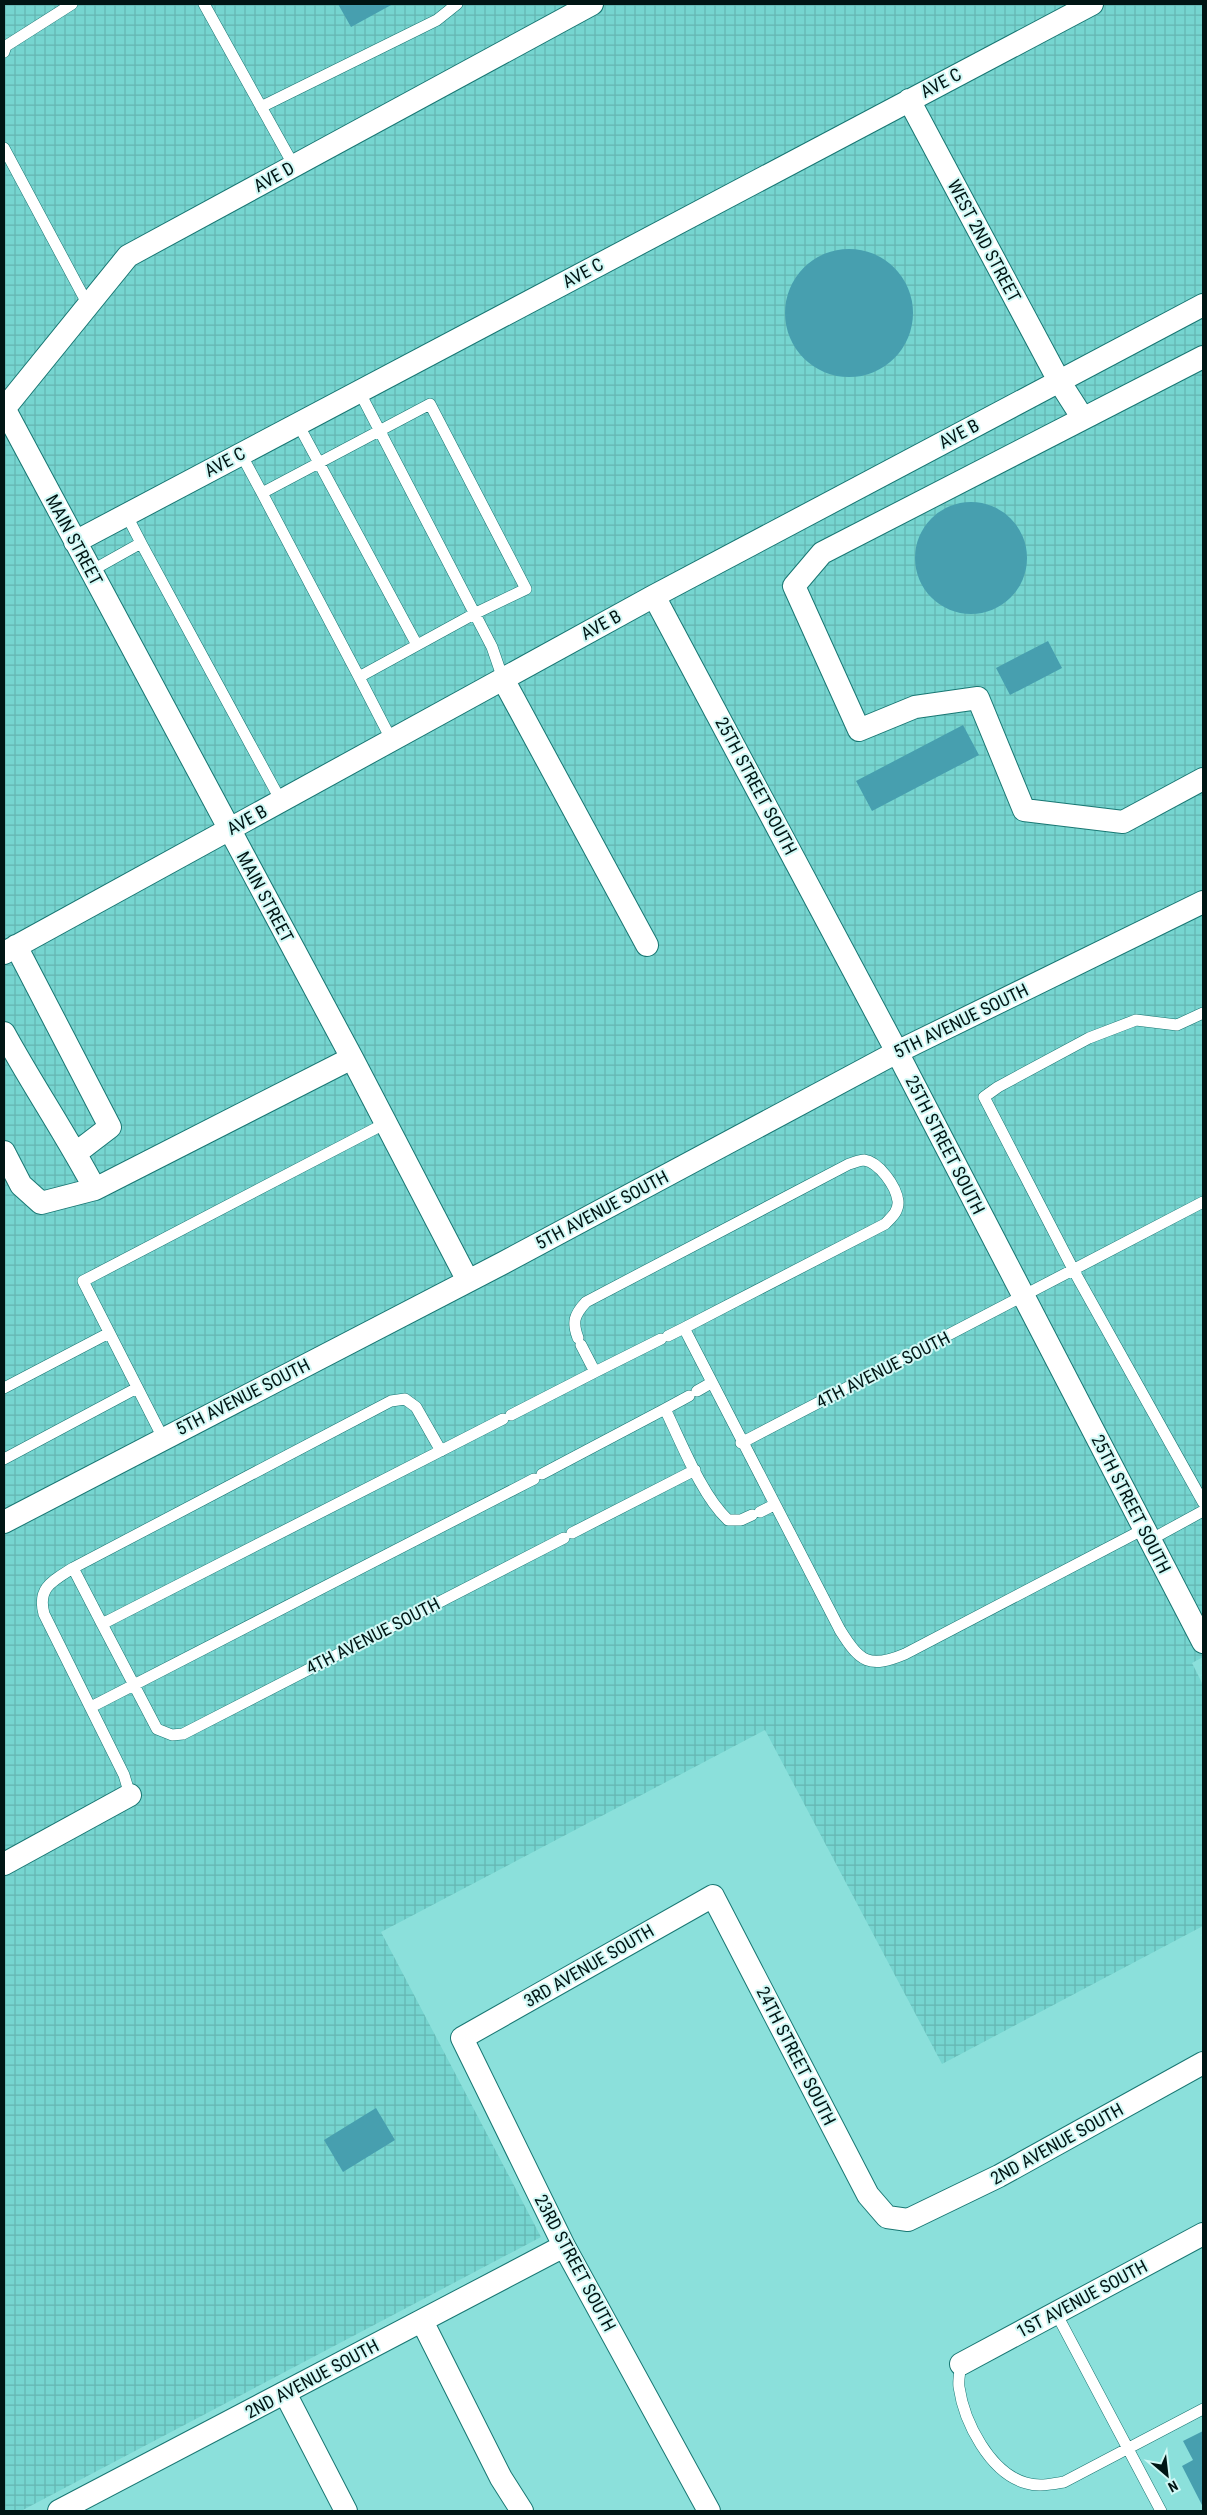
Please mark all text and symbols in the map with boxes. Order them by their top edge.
street label: AVE C [917,63,965,102]
street label: AVE D [250,157,298,196]
street label: WEST 2ND STREET [943,176,1025,305]
street label: AVE C [559,253,607,292]
street label: AVE B [935,414,983,453]
street label: AVE C [201,442,249,481]
street label: MAIN STREET [42,491,107,589]
street label: AVE B [577,605,624,644]
street label: 25TH STREET SOUTH [711,713,802,858]
street label: AVE B [223,800,270,839]
street label: MAIN STREET [233,848,298,946]
street label: 5TH AVENUE SOUTH [890,979,1032,1062]
street label: 25TH STREET SOUTH [901,1072,989,1218]
street label: 5TH AVENUE SOUTH [532,1166,672,1253]
street label: 4TH AVENUE SOUTH [812,1327,953,1412]
street label: 5TH AVENUE SOUTH [172,1354,313,1439]
street label: 25TH STREET SOUTH [1087,1431,1175,1577]
street label: 4TH AVENUE SOUTH [302,1593,443,1678]
street label: 3RD AVENUE SOUTH [520,1920,657,2011]
street label: 24TH STREET SOUTH [752,1983,840,2129]
street label: 2ND AVENUE SOUTH [987,2098,1127,2189]
street label: 23RD STREET SOUTH [530,2191,620,2335]
street label: 1ST AVENUE SOUTH [1013,2255,1151,2342]
street label: 2ND AVENUE SOUTH [241,2334,382,2423]
north arrow [1142,2450,1192,2500]
text: N [1166,2477,1181,2496]

